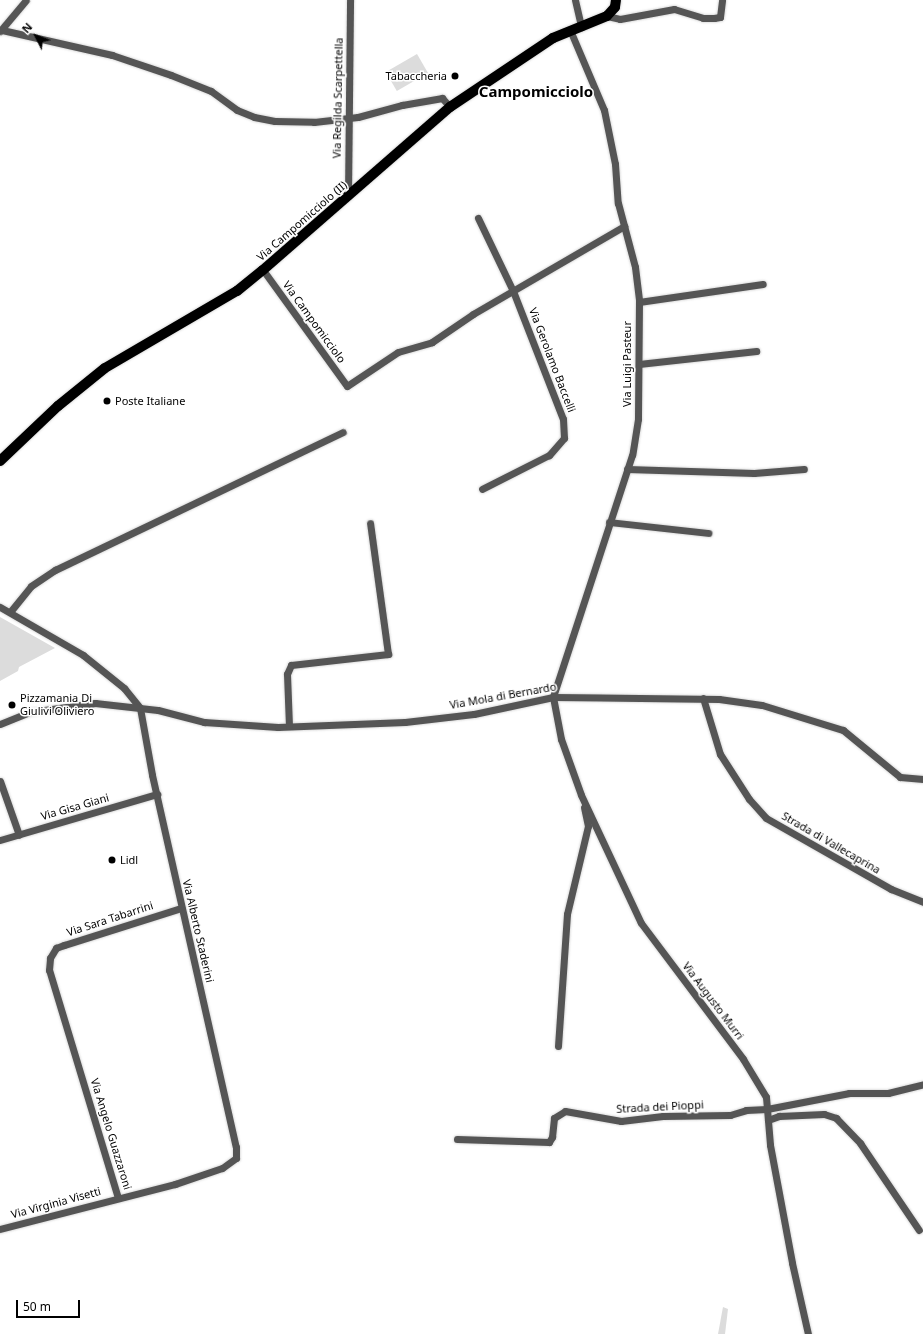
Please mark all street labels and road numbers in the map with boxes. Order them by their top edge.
street label: Via Regilda Scarpettella [330,38,346,158]
street label: Via Campomicciolo (II) [254,178,350,264]
street label: Via Campomicciolo [280,278,348,366]
street label: Via Gerolamo Baccelli [526,306,578,414]
street label: Via Luigi Pasteur [620,321,634,407]
street label: Via Mola di Bernardo [449,680,557,712]
street label: Via Gisa Giani [39,791,111,823]
street label: Strada di Vallecaprina [779,809,883,877]
street label: Via Alberto Staderini [180,878,216,984]
street label: Via Sara Tabarrini [65,899,155,939]
street label: Via Augusto Murri [680,960,746,1042]
street label: Via Angelo Guazzaroni [88,1077,134,1191]
street label: Strada dei Pioppi [616,1098,704,1116]
street label: Via Virginia Visetti [10,1185,102,1221]

